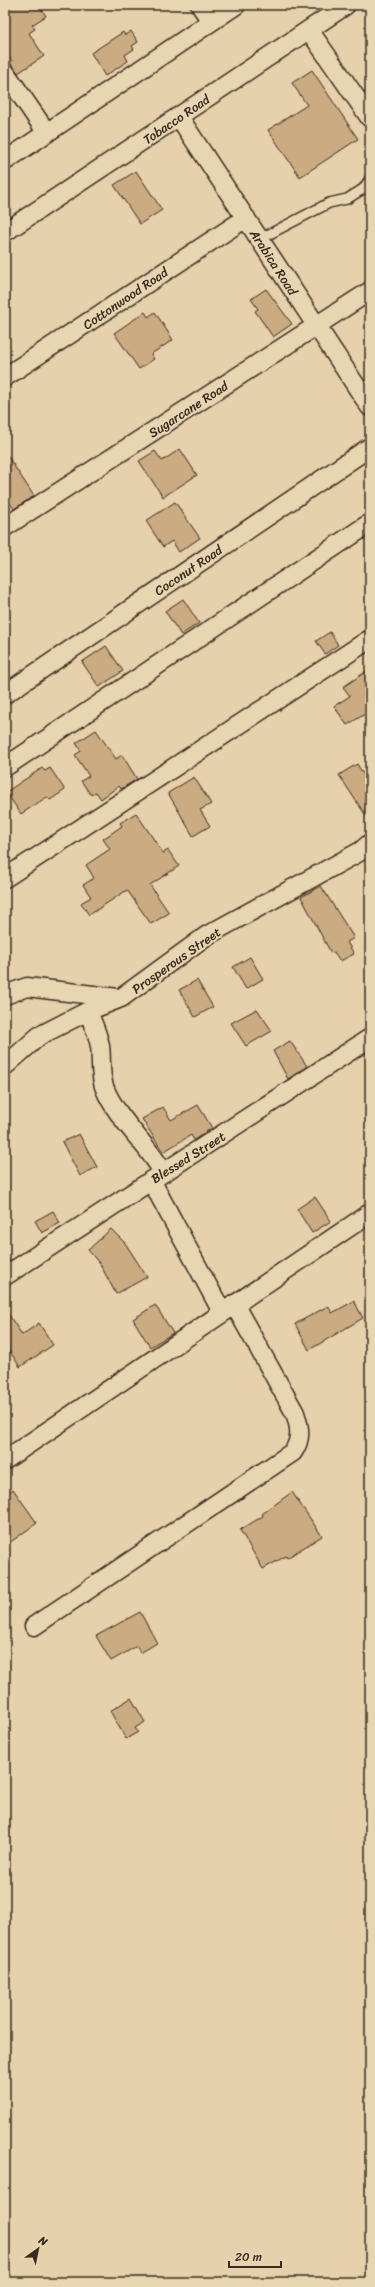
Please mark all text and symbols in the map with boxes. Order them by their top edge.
street label: Tobacco Road [138,88,216,150]
street label: Arabica Road [243,224,304,301]
street label: Cottonwood Road [78,261,174,336]
street label: Sugarcane Road [144,374,234,444]
street label: Coconut Road [149,538,228,602]
street label: Prosperous Street [127,921,226,1000]
street label: Blessed Street [146,1125,231,1190]
north arrow [18,2229,58,2269]
text: N [34,2230,52,2251]
scale bar [229,2243,281,2269]
text: 20 m [235,2246,262,2268]

